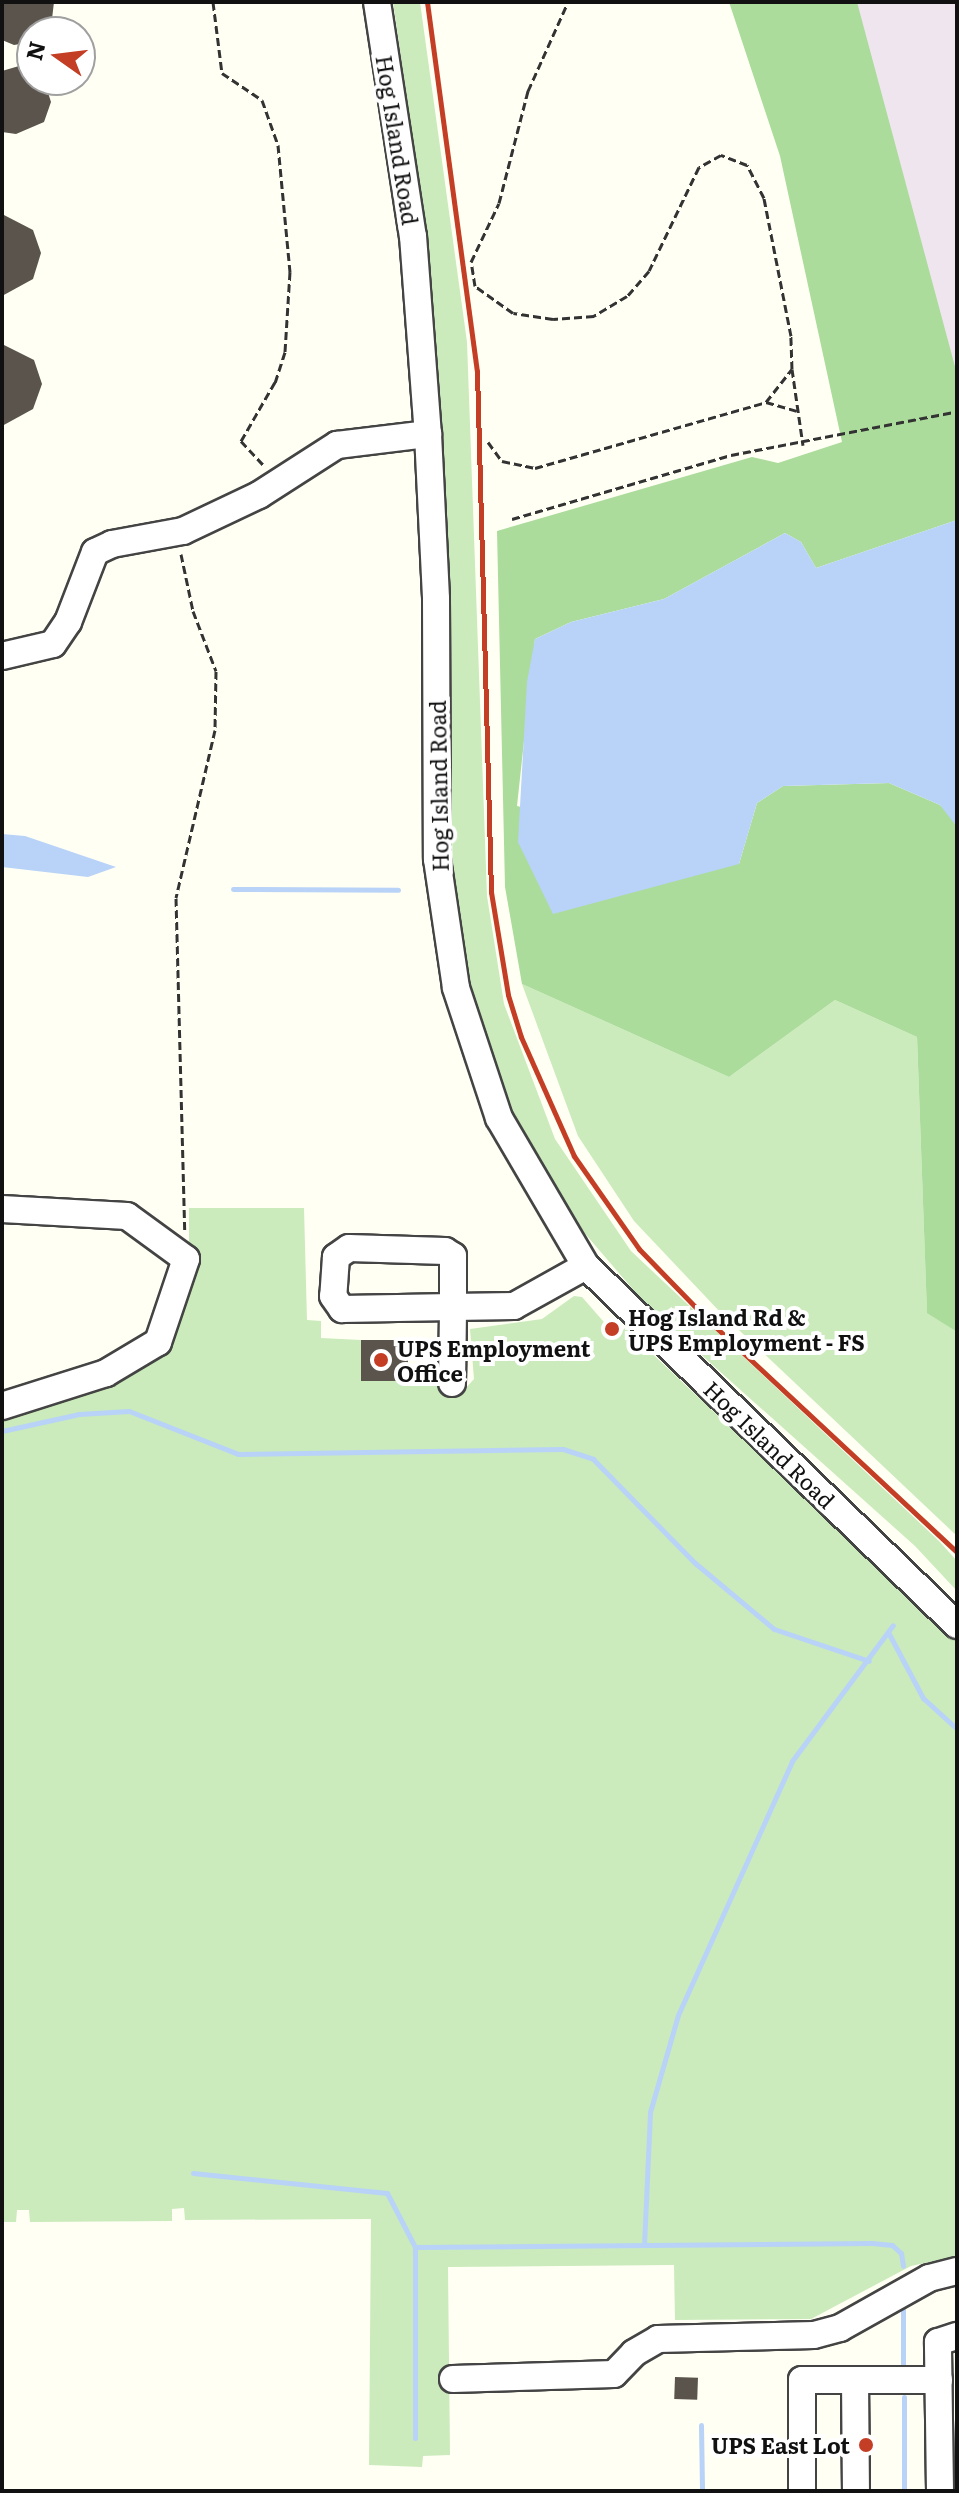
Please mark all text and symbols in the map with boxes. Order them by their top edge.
north arrow [16,16,96,96]
text: N [16,38,52,64]
street label: Hog Island Road [372,53,424,227]
street label: Hog Island Road [423,700,453,872]
place label: Hog Island Rd & UPS Employment - FS [628,1303,865,1354]
marker: Hog Island Rd & UPS Employment - FS [603,1320,621,1338]
place label: UPS Employment Office [397,1334,590,1386]
marker: UPS Employment Office [372,1351,390,1369]
street label: Hog Island Road [699,1375,841,1513]
place label: UPS East Lot [711,2432,850,2458]
marker: UPS East Lot [857,2436,875,2454]

